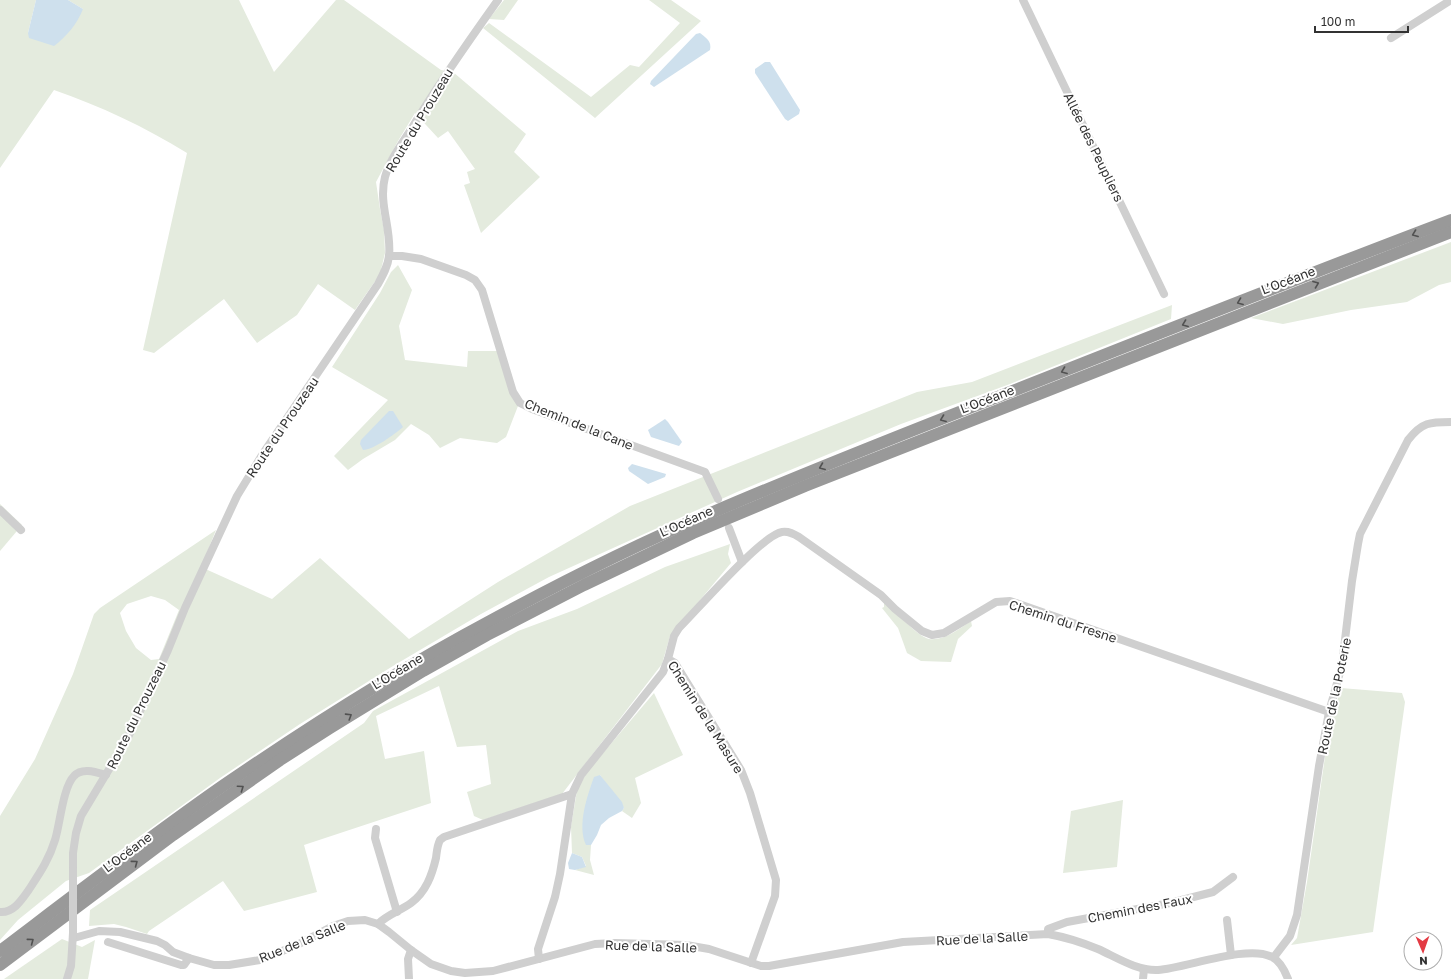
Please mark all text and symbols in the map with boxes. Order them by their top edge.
scale bar [1315,8,1408,34]
text: 100 m [1321,14,1355,29]
street label: Route du Prouzeau [382,65,456,175]
street label: Allée des Peupliers [1061,90,1127,204]
one-way arrow [1411,229,1418,237]
street label: L’Océane [1259,262,1317,298]
one-way arrow [1312,281,1319,289]
one-way arrow [1236,298,1243,306]
one-way arrow [1181,319,1188,327]
one-way arrow [1060,367,1067,375]
street label: Route du Prouzeau [242,374,322,480]
street label: L’Océane [958,381,1016,417]
street label: Chemin de la Cane [522,395,636,453]
one-way arrow [939,414,946,422]
one-way arrow [818,462,825,470]
street label: L’Océane [657,502,715,540]
street label: Chemin du Fresne [1007,596,1119,646]
street label: Route de la Poterie [1314,636,1354,756]
street label: L’Océane [368,649,426,693]
street label: Route du Prouzeau [103,658,169,772]
street label: Chemin de la Masure [665,658,747,776]
one-way arrow [345,714,352,721]
one-way arrow [237,785,244,792]
street label: L’Océane [99,828,155,876]
one-way arrow [131,860,138,868]
street label: Chemin des Faux [1086,890,1194,926]
street label: Rue de la Salle [256,916,348,966]
street label: Rue de la Salle [936,928,1028,948]
north arrow [1403,931,1443,971]
street label: Rue de la Salle [605,936,697,956]
one-way arrow [27,939,34,946]
text: N [1419,955,1428,968]

